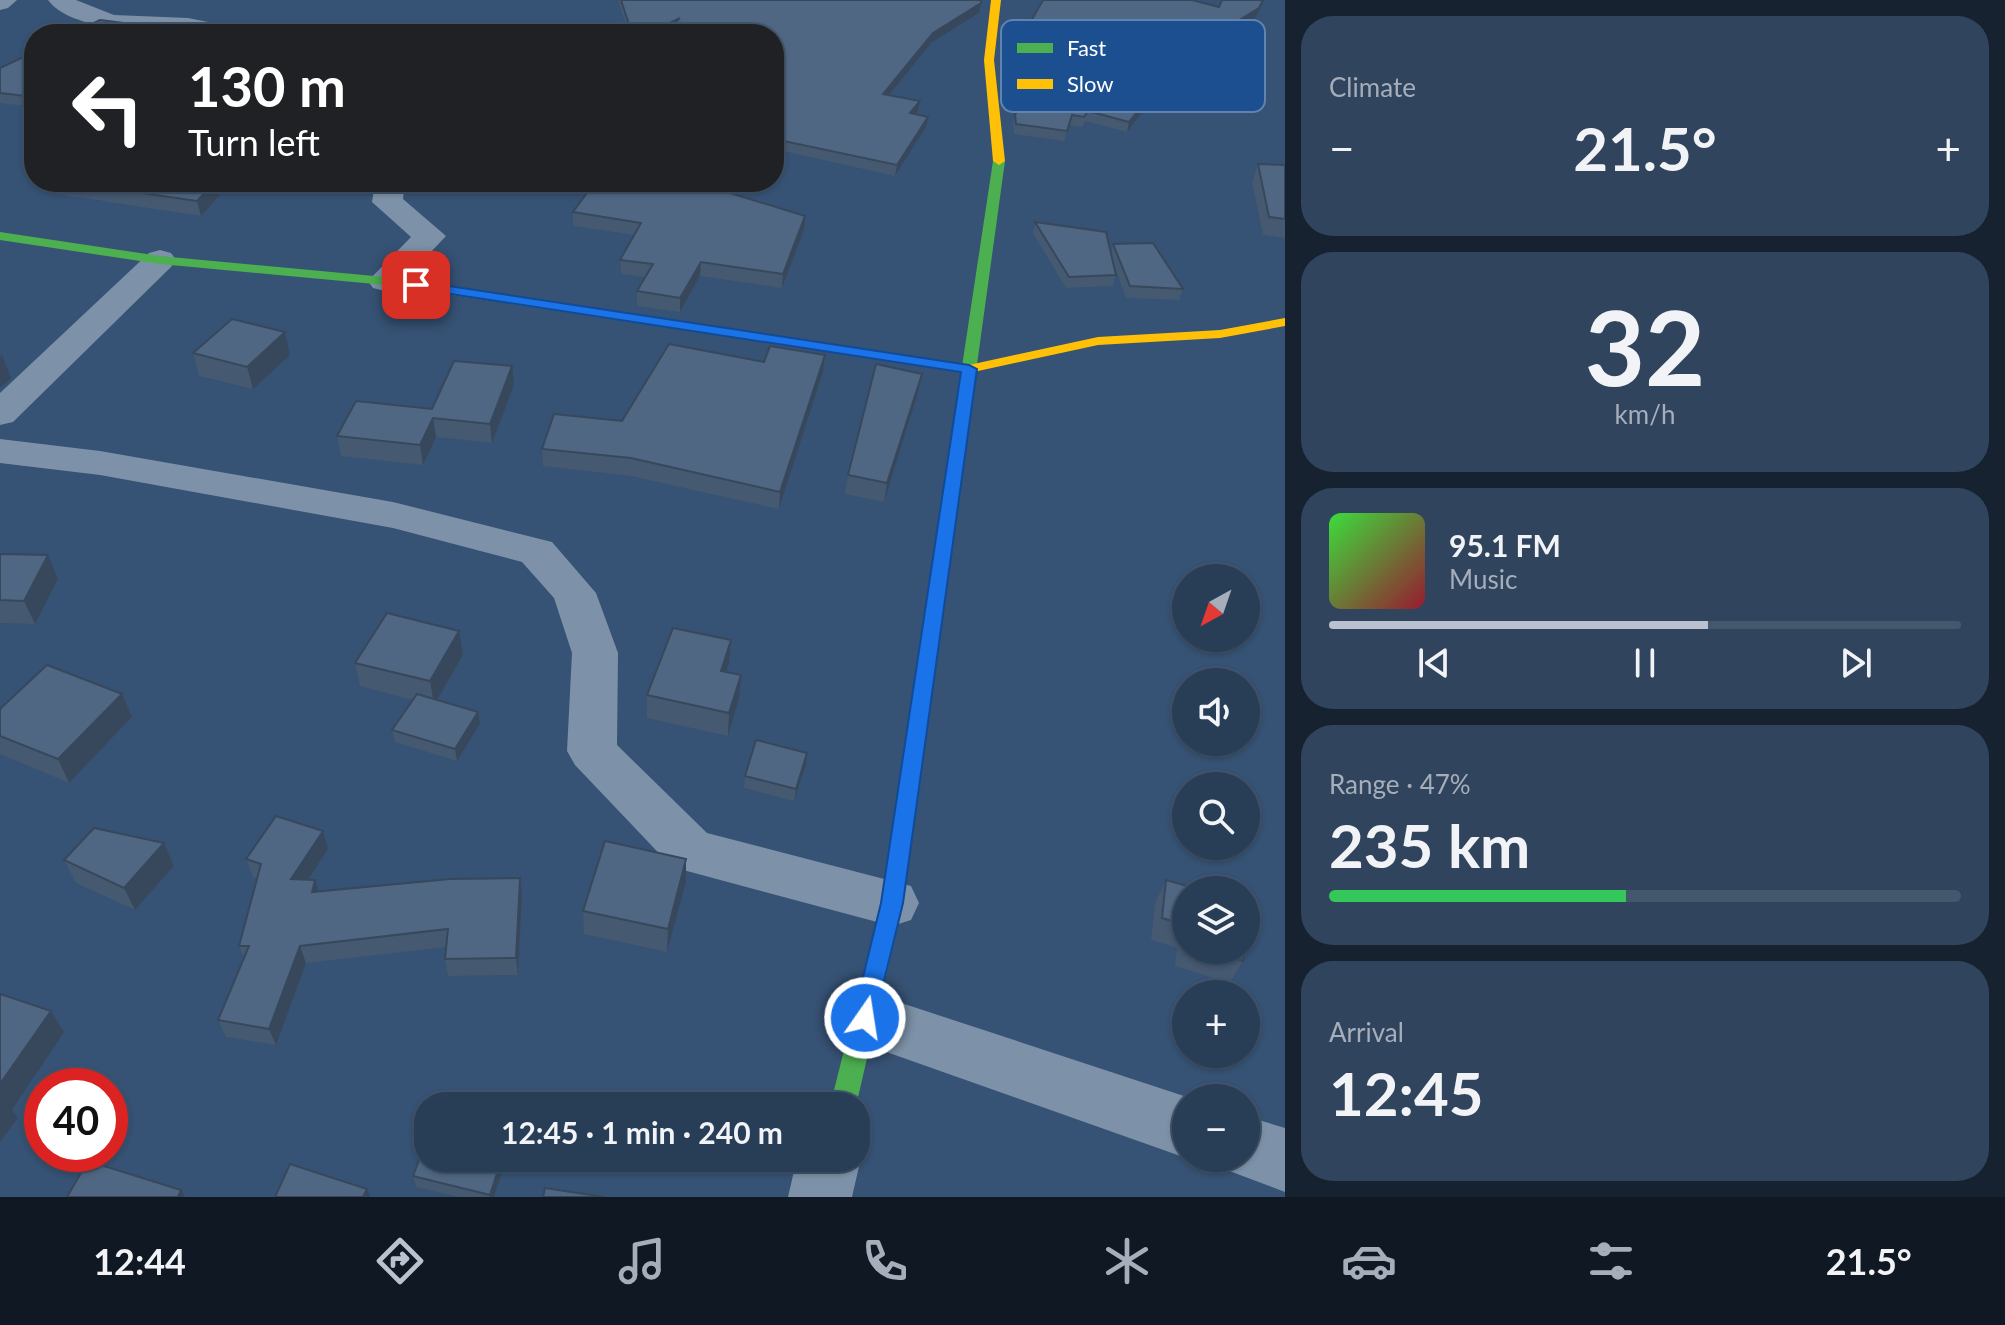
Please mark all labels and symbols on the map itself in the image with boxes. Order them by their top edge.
legend [1001,20,1265,112]
text: Fast [1067,34,1106,61]
text: Slow [1067,70,1114,97]
pin [382,251,450,319]
north arrow [1172,564,1260,652]
position arrow [823,976,907,1060]
speed limit sign: 40 [24,1068,128,1172]

